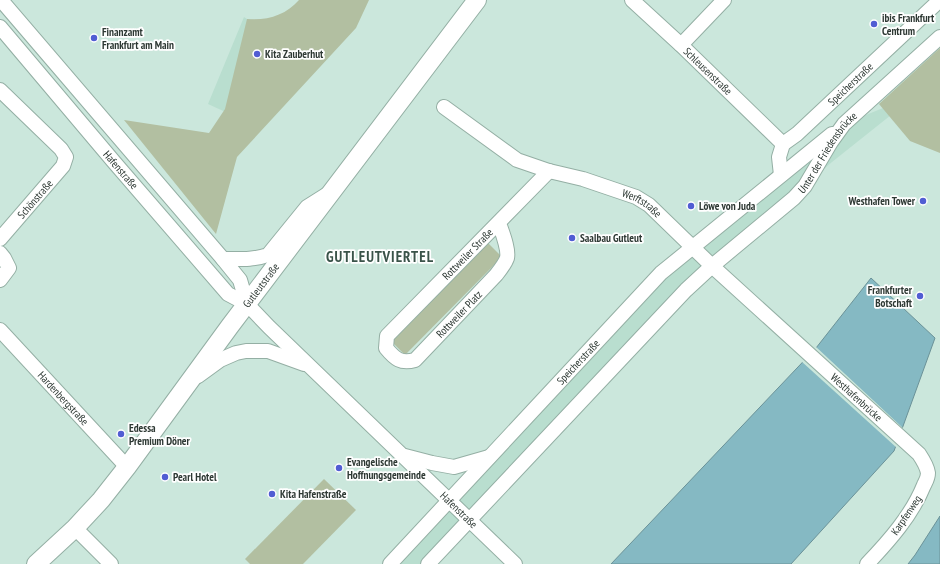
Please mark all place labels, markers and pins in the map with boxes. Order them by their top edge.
place label: ibis Frankfurt Centrum [882,11,935,38]
marker: ibis Frankfurt Centrum [869,19,879,29]
place label: Finanzamt Frankfurt am Main [102,25,174,52]
marker: Finanzamt Frankfurt am Main [89,33,99,43]
place label: Kita Zauberhut [265,47,324,61]
marker: Kita Zauberhut [252,49,262,59]
place label: Westhafen Tower [848,194,916,208]
marker: Westhafen Tower [918,196,928,206]
place label: Löwe von Juda [699,199,756,213]
marker: Löwe von Juda [686,201,696,211]
place label: Saalbau Gutleut [580,231,643,245]
marker: Saalbau Gutleut [567,233,577,243]
place label: Frankfurter Botschaft [868,283,913,310]
marker: Frankfurter Botschaft [915,291,925,301]
place label: Edessa Premium Döner [129,421,191,448]
marker: Edessa Premium Döner [116,429,126,439]
place label: Evangelische Hoffnungsgemeinde [347,455,426,482]
marker: Evangelische Hoffnungsgemeinde [334,463,344,473]
place label: Pearl Hotel [173,470,217,484]
marker: Pearl Hotel [160,472,170,482]
place label: Kita Hafenstraße [280,487,347,501]
marker: Kita Hafenstraße [267,489,277,499]

